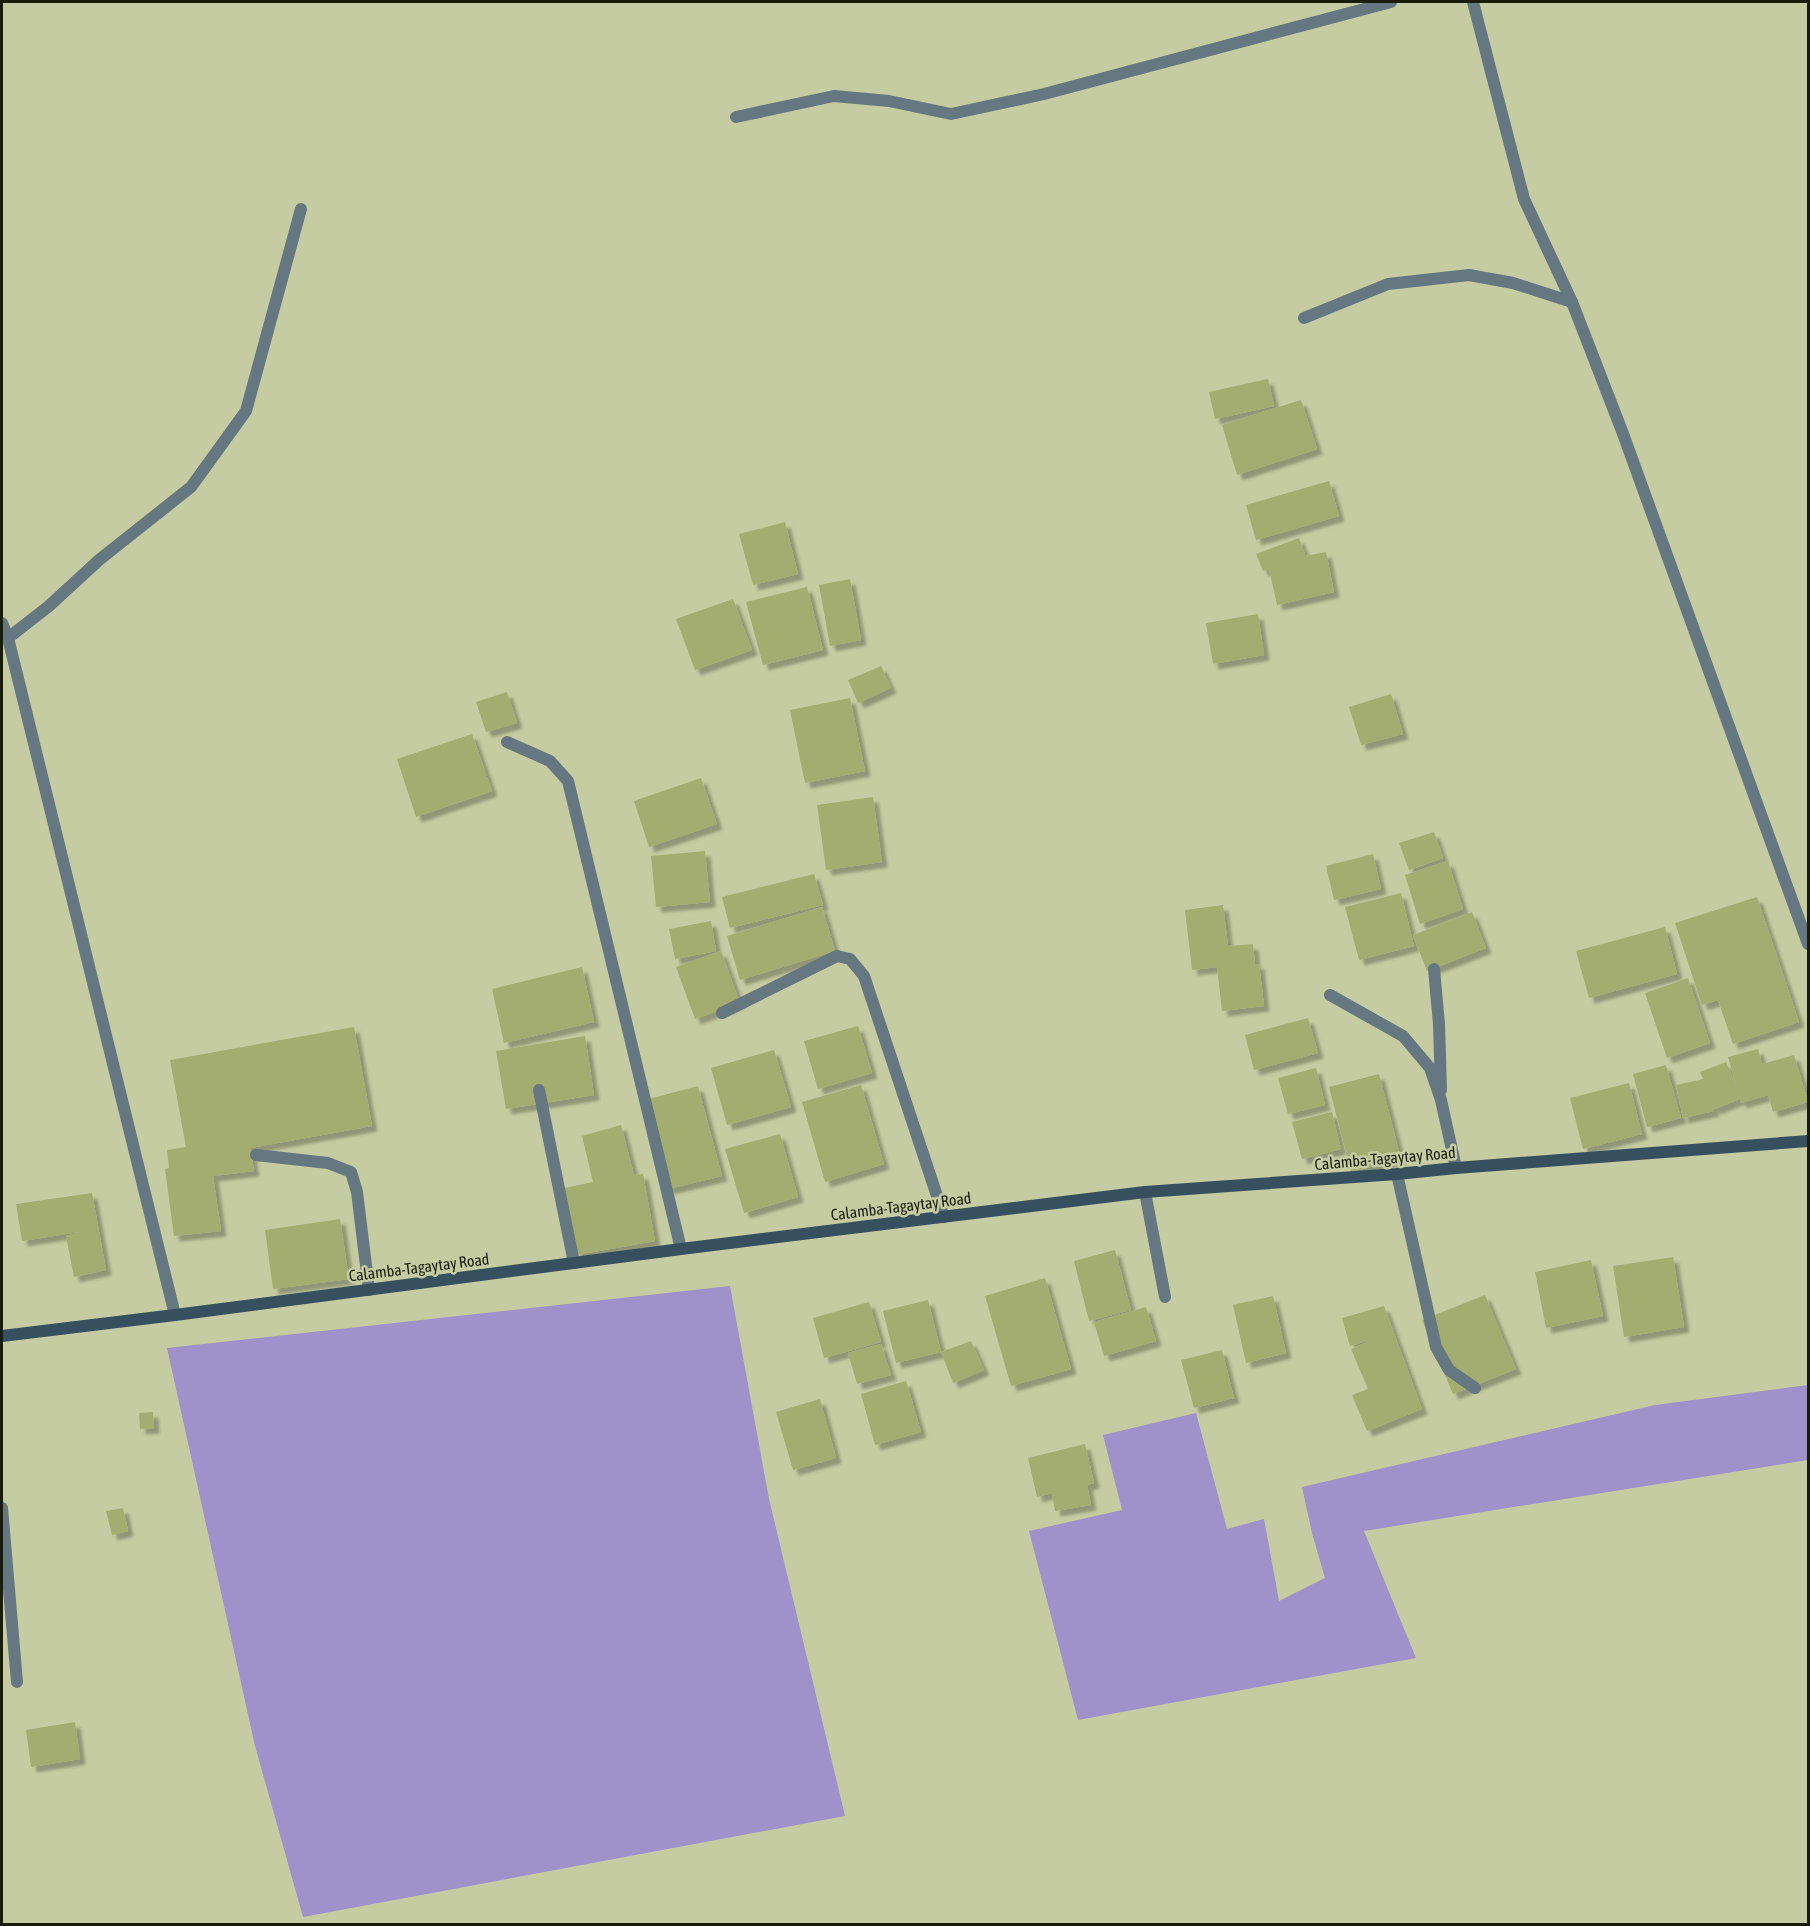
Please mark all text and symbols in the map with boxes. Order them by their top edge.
street label: Calamba-Tagaytay Road [1314,1143,1456,1174]
street label: Calamba-Tagaytay Road [830,1188,972,1225]
street label: Calamba-Tagaytay Road [348,1249,490,1286]

